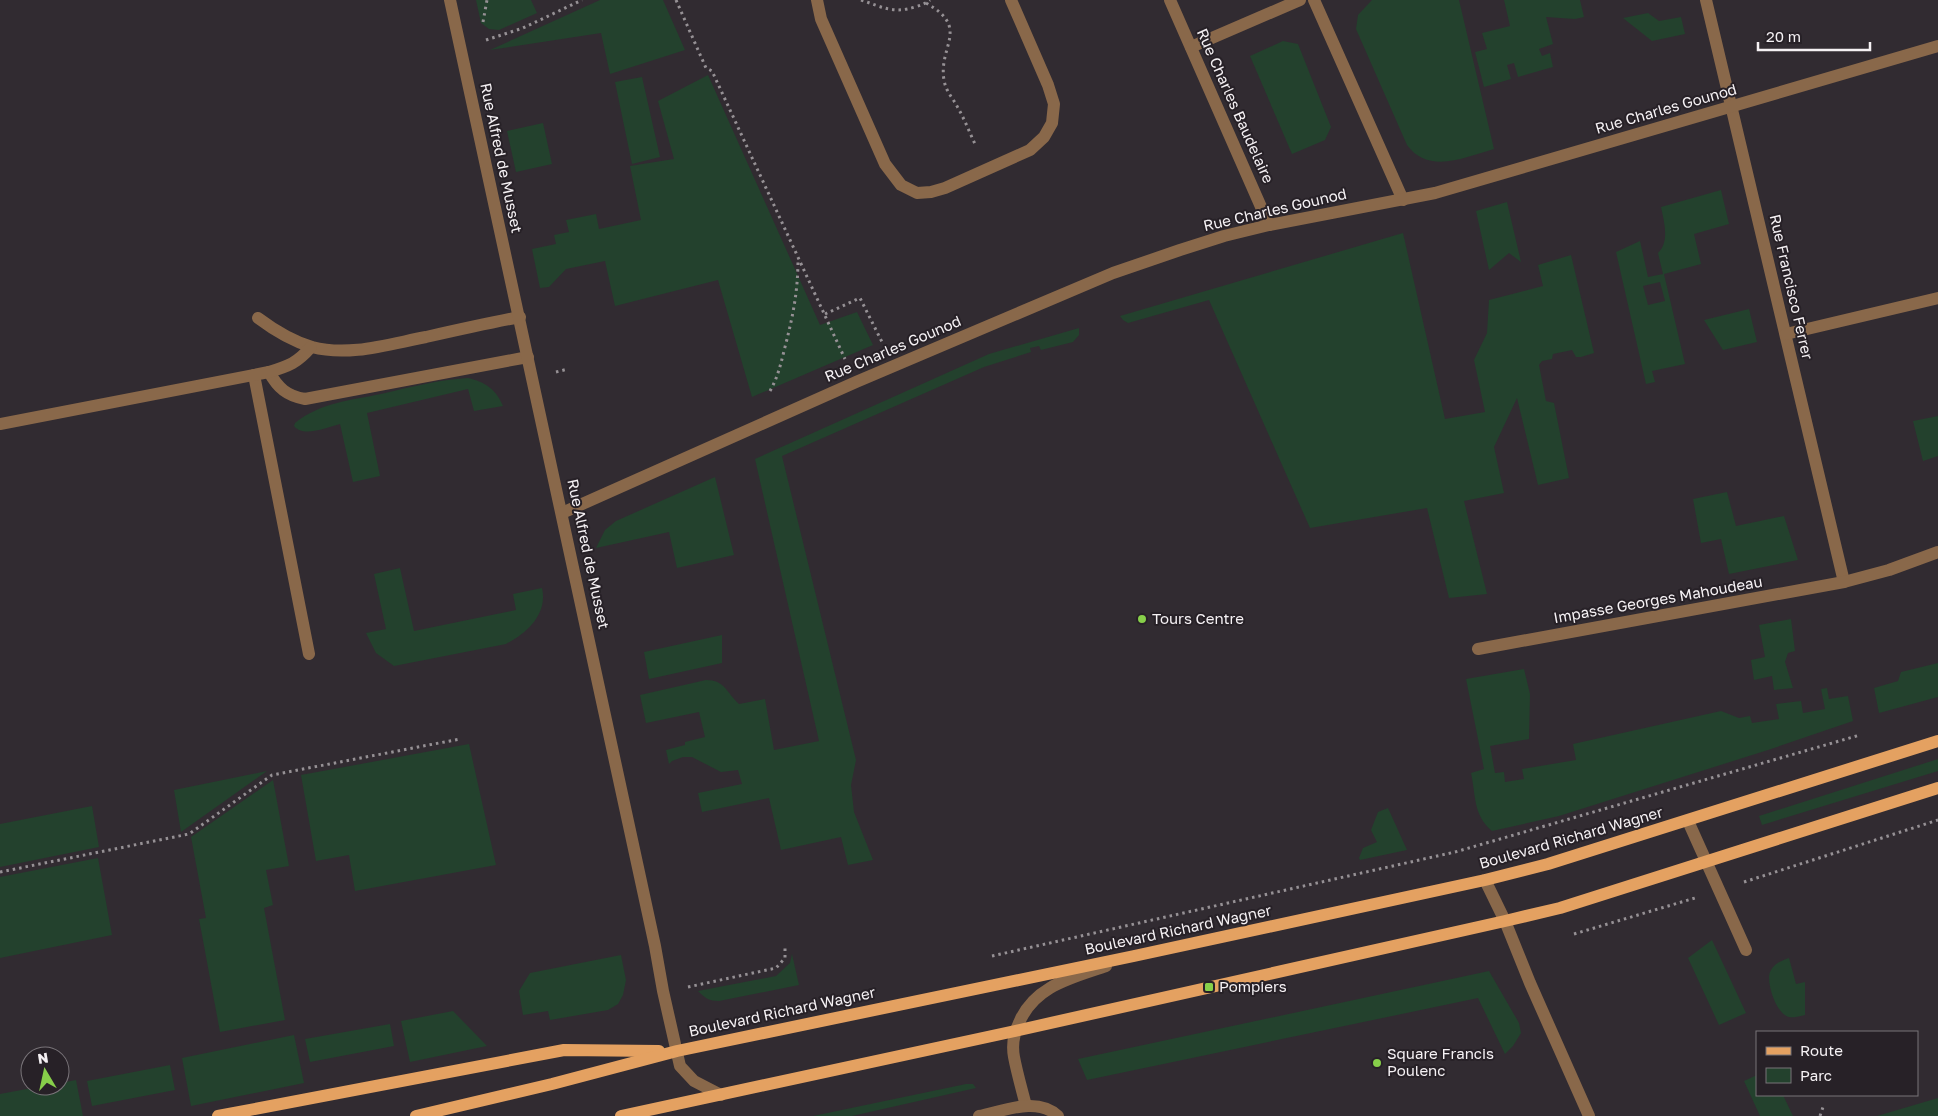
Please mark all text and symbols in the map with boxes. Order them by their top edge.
scale bar [1758,20,1870,52]
street label: Rue Charles Baudelaire [1194,25,1278,186]
text: 20 m [1766,27,1801,45]
street label: Rue Charles Gounod [1593,79,1739,137]
street label: Rue Alfred de Musset [477,81,527,234]
street label: Rue Charles Gounod [1201,184,1348,234]
street label: Rue Francisco Ferrer [1767,212,1817,361]
street label: Rue Charles Gounod [822,311,963,385]
street label: Rue Alfred de Musset [564,477,614,630]
street label: Impasse Georges Mahoudeau [1552,572,1764,626]
place label: Tours Centre [1152,609,1244,627]
marker: Tours Centre [1136,613,1148,625]
street label: Boulevard Richard Wagner [1477,802,1665,872]
street label: Boulevard Richard Wagner [1083,900,1273,958]
place label: Pompiers [1219,977,1287,995]
marker: Pompiers [1203,981,1215,993]
street label: Boulevard Richard Wagner [687,982,877,1040]
legend [1756,1031,1918,1096]
text: Route [1800,1041,1843,1059]
place label: Square Francis Poulenc [1387,1044,1494,1079]
north arrow [20,1046,70,1096]
text: N [36,1048,49,1067]
marker: Square Francis Poulenc [1371,1057,1383,1069]
text: Parc [1800,1066,1832,1084]

